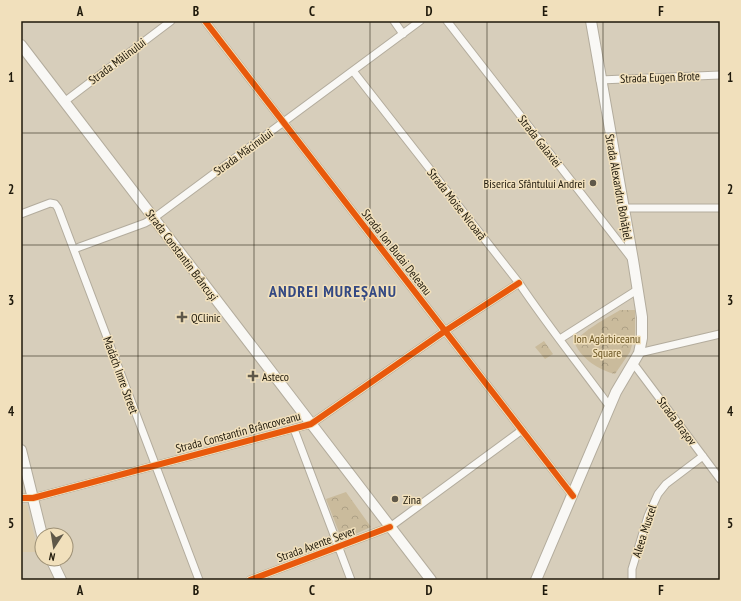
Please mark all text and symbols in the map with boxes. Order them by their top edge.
text: A [76,3,84,20]
text: B [193,3,199,20]
text: C [309,3,315,20]
text: D [426,3,433,20]
text: E [542,3,548,20]
text: F [658,3,664,20]
street label: Strada Mălinului [85,35,149,87]
street label: Strada Eugen Brote [620,68,700,86]
text: 1 [8,69,14,86]
text: 1 [727,69,733,86]
street label: Strada Galaxiei [515,112,565,170]
street label: Strada Măcinului [210,126,276,178]
street label: Strada Alexandru Bohățiel [602,133,636,242]
street label: Strada Moise Nicoară [424,165,490,243]
place label: Biserica Sfântului Andrei [484,176,585,191]
marker: Biserica Sfântului Andrei [588,178,598,188]
text: 2 [8,181,14,198]
text: 2 [727,181,733,198]
street label: Strada Constantin Brâncuși [143,206,221,304]
street label: Strada Ion Budai Deleanu [359,206,435,298]
district label: ANDREI MUREȘANU [268,281,397,301]
text: 3 [8,292,14,309]
text: 3 [727,292,733,309]
place label: QClinic [191,310,221,325]
marker: QClinic [176,311,188,323]
park label: Ion Agârbiceanu Square [574,331,640,360]
street label: Madách Imre Street [100,334,142,416]
place label: Asteco [262,369,289,384]
marker: Asteco [247,370,259,382]
street label: Strada Brașov [654,394,700,448]
text: 4 [8,403,15,420]
text: 4 [727,403,734,420]
street label: Strada Constantin Brâncoveanu [174,408,302,456]
place label: Zina [403,492,421,507]
marker: Zina [390,494,400,504]
street label: Aleea Muscel [628,503,660,559]
text: 5 [8,515,14,532]
text: 5 [727,515,733,532]
street label: Strada Axente Sever [275,523,358,565]
north arrow [34,527,74,567]
text: N [48,549,56,564]
text: A [76,582,84,599]
text: B [193,582,199,599]
text: C [309,582,315,599]
text: D [426,582,433,599]
text: E [542,582,548,599]
text: F [658,582,664,599]

